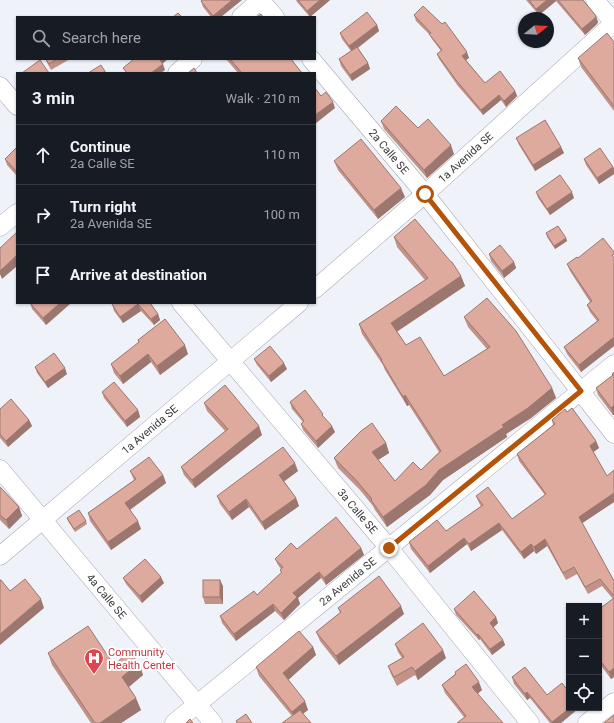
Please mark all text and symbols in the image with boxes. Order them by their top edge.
north arrow [518,12,554,48]
search box [16,16,316,60]
icon: search [30,27,52,49]
text: Search here [62,29,141,47]
text: 3 min [32,88,75,108]
text: Walk · 210 m [225,91,300,106]
street label: 2a Calle SE [366,126,412,177]
street label: 1a Avenida SE [435,129,496,185]
text: Continue [70,138,131,156]
icon: ahead [32,144,54,166]
text: 110 m [263,147,300,162]
text: 2a Calle SE [70,156,135,171]
route start [416,185,434,203]
text: Turn right [70,198,136,216]
icon: right [32,204,54,226]
text: 100 m [263,207,300,222]
text: 2a Avenida SE [70,216,152,231]
icon: arrive [32,264,54,286]
text: Arrive at destination [70,266,207,284]
street label: 1a Avenida SE [119,402,180,457]
street label: 3a Calle SE [335,486,380,536]
route end [380,539,398,557]
street label: 2a Avenida SE [317,554,379,608]
street label: 4a Calle SE [84,571,129,621]
map controls [566,603,602,711]
button: + [566,603,602,639]
button: − [566,639,602,675]
place label: Community Health Center [108,646,175,672]
hospital icon: Community Health Center [83,647,105,675]
button: locate [566,675,602,711]

